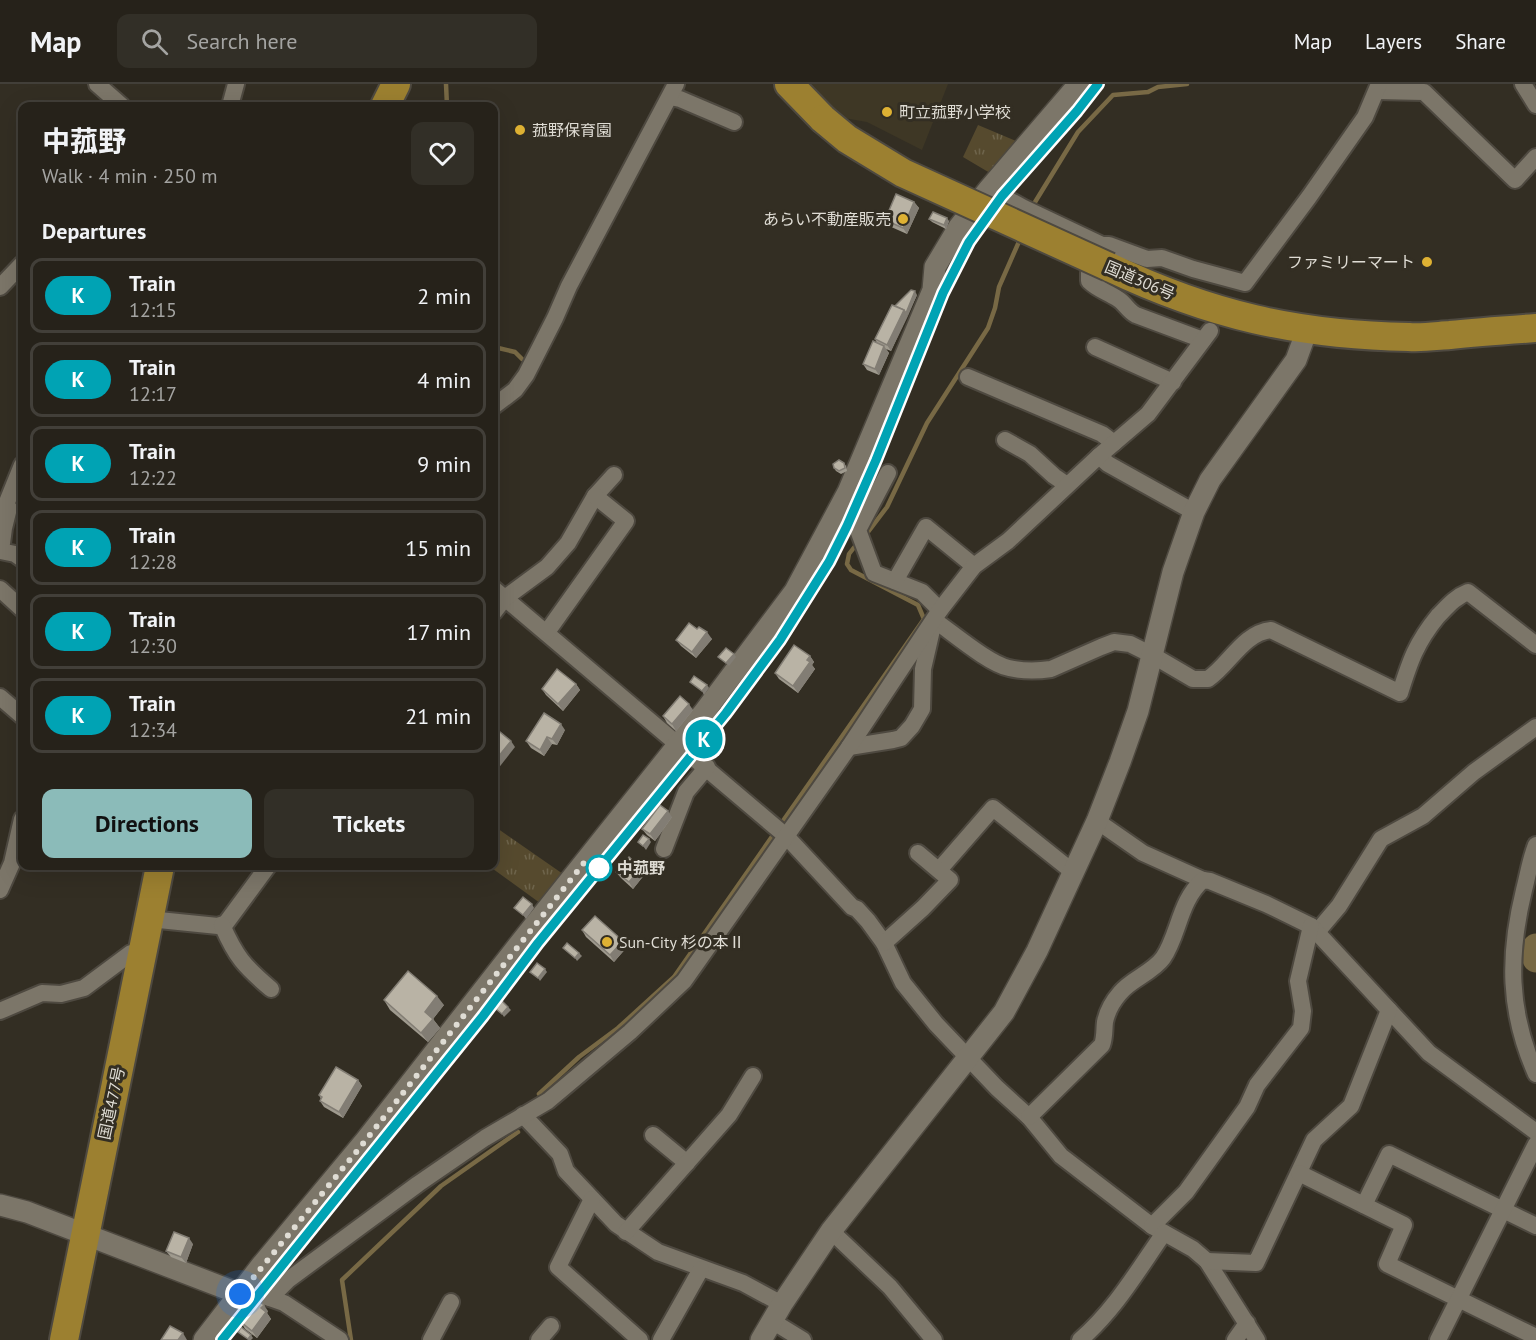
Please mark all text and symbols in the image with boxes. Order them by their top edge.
search box [117,14,537,68]
text: Map [30,23,81,60]
icon: search [138,25,171,58]
text: Search here [186,27,297,55]
text: Map [1294,28,1332,55]
text: Layers [1365,28,1422,55]
text: Share [1455,28,1506,55]
place label: 町立菰野小学校 [899,102,1011,122]
marker: 町立菰野小学校 [880,105,894,119]
place label: 菰野保育園 [532,120,612,140]
text: 中菰野 [42,122,126,159]
button: heart [411,122,474,185]
marker: 菰野保育園 [513,123,527,137]
text: Walk · 4 min · 250 m [42,163,218,189]
place label: あらい不動産販売 [763,209,891,229]
marker: あらい不動産販売 [896,212,910,226]
text: Departures [42,217,146,245]
place label: ファミリーマート [1287,252,1415,272]
marker: ファミリーマート [1420,255,1434,269]
street label: 国道306号 [1102,256,1178,304]
text: Train [129,269,176,297]
text: K [71,282,85,309]
text: 2 min [417,282,471,310]
text: 12:15 [129,297,177,323]
text: Train [129,353,176,381]
text: K [71,366,85,393]
text: 4 min [417,366,471,394]
text: 12:17 [129,381,177,407]
text: Train [129,437,176,465]
text: K [71,450,85,477]
text: 9 min [417,450,471,478]
text: 12:22 [129,465,177,491]
text: Train [129,521,176,549]
text: K [71,534,85,561]
text: 15 min [405,534,471,562]
text: 12:28 [129,549,177,575]
text: Train [129,605,176,633]
text: K [71,618,85,645]
text: 17 min [407,618,471,646]
text: 12:30 [129,633,177,659]
text: Train [129,689,176,717]
text: K [71,702,85,729]
text: 21 min [405,702,471,730]
text: 12:34 [129,717,177,743]
line badge: K [684,720,724,758]
text: K [697,726,711,753]
button: Directions [42,789,252,858]
button: Tickets [264,789,474,858]
marker: 中菰野 [586,855,612,881]
place label: 中菰野 [617,858,665,878]
place label: Sun-City 杉の本Ⅱ [619,932,745,952]
marker: Sun-City 杉の本Ⅱ [600,935,614,949]
street label: 国道477号 [94,1065,128,1141]
your location [225,1279,255,1309]

